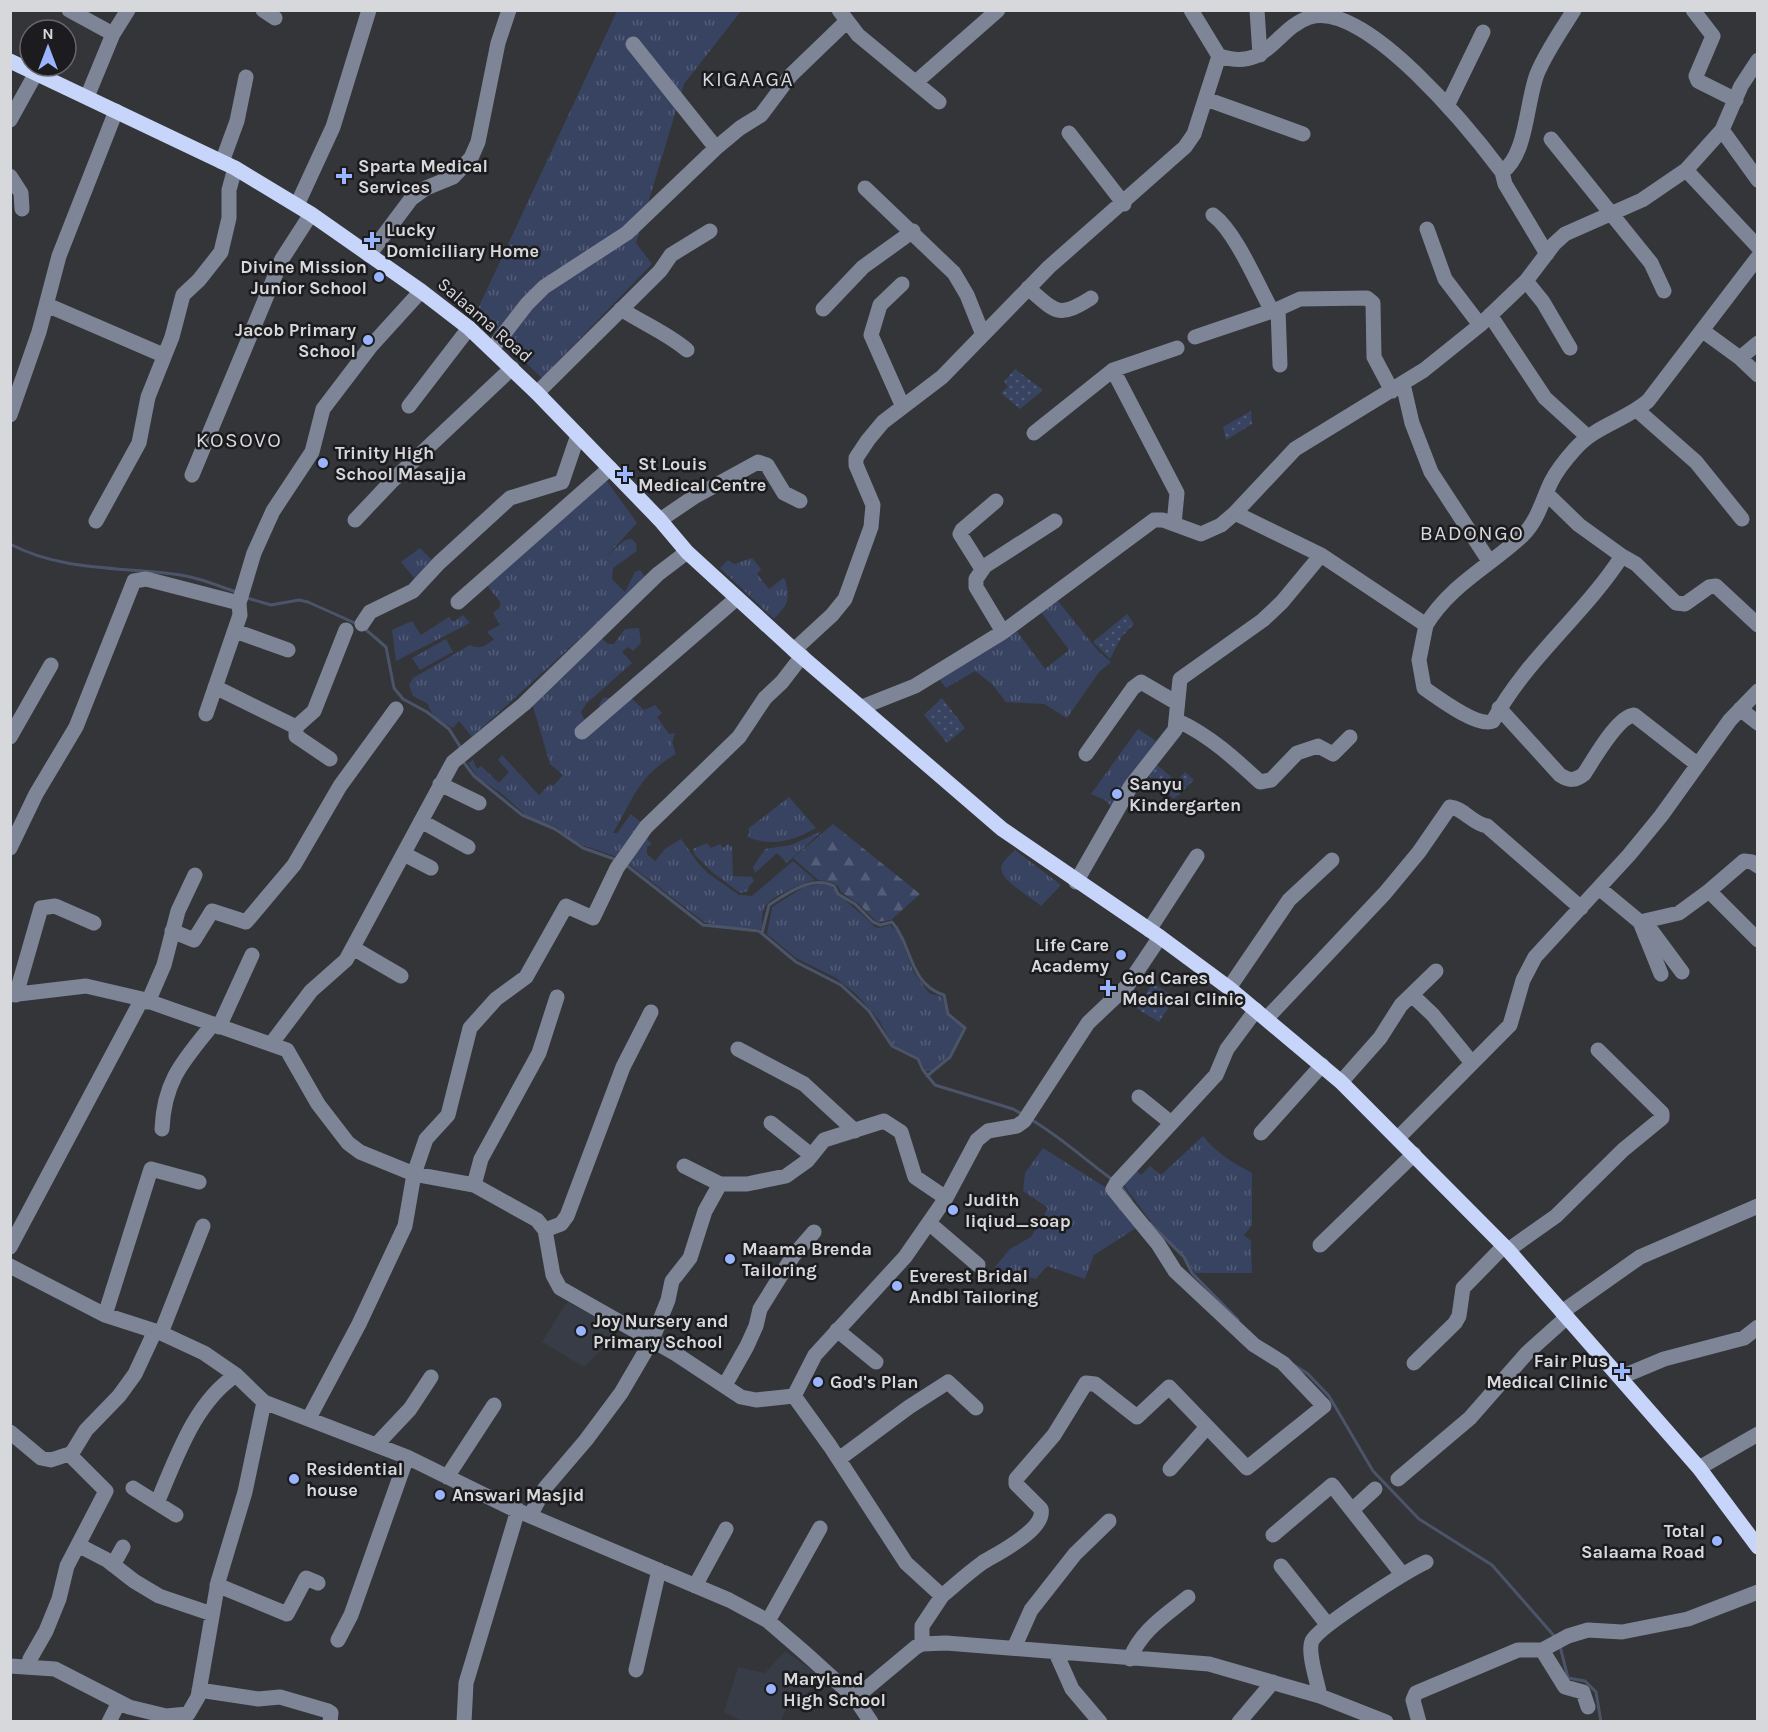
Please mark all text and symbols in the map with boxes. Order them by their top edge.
north arrow [18,18,78,78]
text: N [42,24,54,43]
district label: KIGAAGA [702,67,794,91]
place label: Sparta Medical Services [358,155,488,198]
marker: Sparta Medical Services [335,167,353,185]
place label: Lucky Domiciliary Home [386,219,539,262]
marker: Lucky Domiciliary Home [363,231,381,249]
place label: Divine Mission Junior School [240,256,367,299]
marker: Divine Mission Junior School [372,270,386,284]
street label: Salaama Road [433,273,537,367]
place label: Jacob Primary School [235,319,356,362]
marker: Jacob Primary School [361,333,375,347]
district label: KOSOVO [196,428,282,452]
place label: Trinity High School Masajja [335,442,467,485]
place label: St Louis Medical Centre [638,453,766,496]
marker: Trinity High School Masajja [316,456,330,470]
marker: St Louis Medical Centre [616,465,634,483]
district label: BADONGO [1420,521,1524,545]
place label: Sanyu Kindergarten [1129,773,1241,816]
marker: Sanyu Kindergarten [1110,787,1124,801]
place label: Life Care Academy [1031,934,1109,977]
marker: Life Care Academy [1114,948,1128,962]
place label: God Cares Medical Clinic [1122,967,1244,1010]
marker: God Cares Medical Clinic [1099,979,1117,997]
place label: Judith liqiud_soap [965,1189,1071,1232]
marker: Judith liqiud_soap [946,1203,960,1217]
place label: Maama Brenda Tailoring [742,1238,872,1281]
marker: Maama Brenda Tailoring [723,1252,737,1266]
place label: Everest Bridal Andbl Tailoring [909,1265,1039,1308]
marker: Everest Bridal Andbl Tailoring [890,1279,904,1293]
place label: Joy Nursery and Primary School [593,1310,729,1353]
marker: Joy Nursery and Primary School [574,1324,588,1338]
place label: Fair Plus Medical Clinic [1486,1350,1608,1393]
marker: Fair Plus Medical Clinic [1613,1362,1631,1380]
place label: God's Plan [830,1371,918,1393]
marker: God's Plan [811,1375,825,1389]
place label: Residential house [306,1458,403,1501]
marker: Residential house [287,1472,301,1486]
place label: Answari Masjid [452,1484,584,1506]
marker: Answari Masjid [433,1488,447,1502]
place label: Total Salaama Road [1581,1520,1705,1563]
marker: Total Salaama Road [1710,1534,1724,1548]
place label: Maryland High School [783,1668,886,1711]
marker: Maryland High School [764,1682,778,1696]

